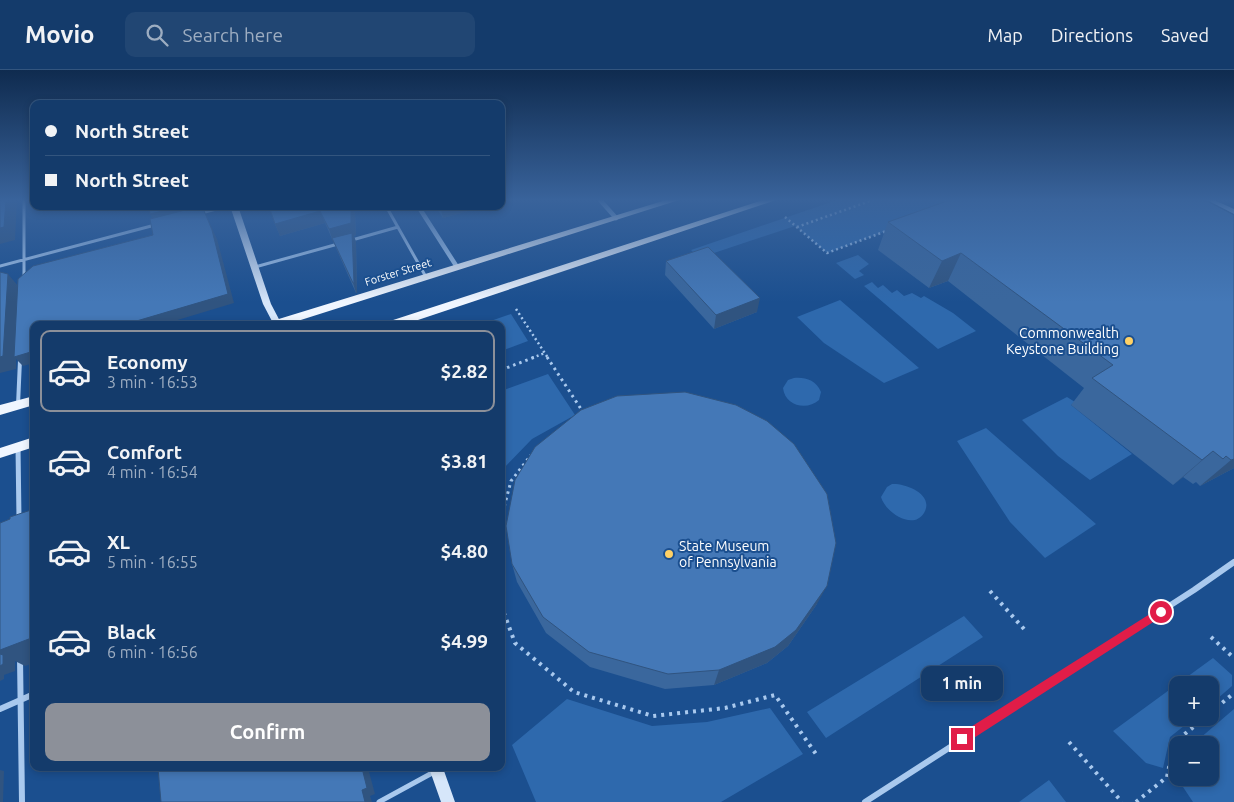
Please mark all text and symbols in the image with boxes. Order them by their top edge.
search box [125,12,475,57]
text: Movio [25,21,95,48]
icon: search [143,21,171,49]
text: Search here [183,24,283,46]
text: Map [987,25,1023,45]
text: Directions [1051,25,1133,45]
text: Saved [1161,25,1209,45]
text: North Street [75,120,189,142]
text: North Street [75,169,189,191]
street label: Forster Street [363,256,433,288]
place label: Commonwealth Keystone Building [1006,325,1119,357]
marker: Commonwealth Keystone Building [1123,335,1135,347]
icon: car [47,349,92,394]
text: Economy [107,351,188,373]
text: $2.82 [440,360,488,382]
text: 3 min · 16:53 [107,373,198,391]
icon: car [47,439,92,484]
text: Comfort [107,441,182,463]
text: $3.81 [440,450,488,472]
text: 4 min · 16:54 [107,463,198,481]
icon: car [47,529,92,574]
text: XL [107,531,130,553]
place label: State Museum of Pennsylvania [679,538,777,570]
text: $4.80 [440,540,488,562]
marker: State Museum of Pennsylvania [663,548,675,560]
text: 5 min · 16:55 [107,553,198,571]
route start [1150,601,1172,623]
icon: car [47,619,92,664]
text: Black [107,621,156,643]
text: $4.99 [440,630,488,652]
text: 6 min · 16:56 [107,643,198,661]
callout: 1 min [921,666,1003,702]
text: 1 min [942,674,982,692]
map controls [1169,676,1219,786]
button: + [1169,676,1219,726]
button: Confirm [45,703,490,761]
route end [951,728,973,750]
button: − [1169,736,1219,786]

